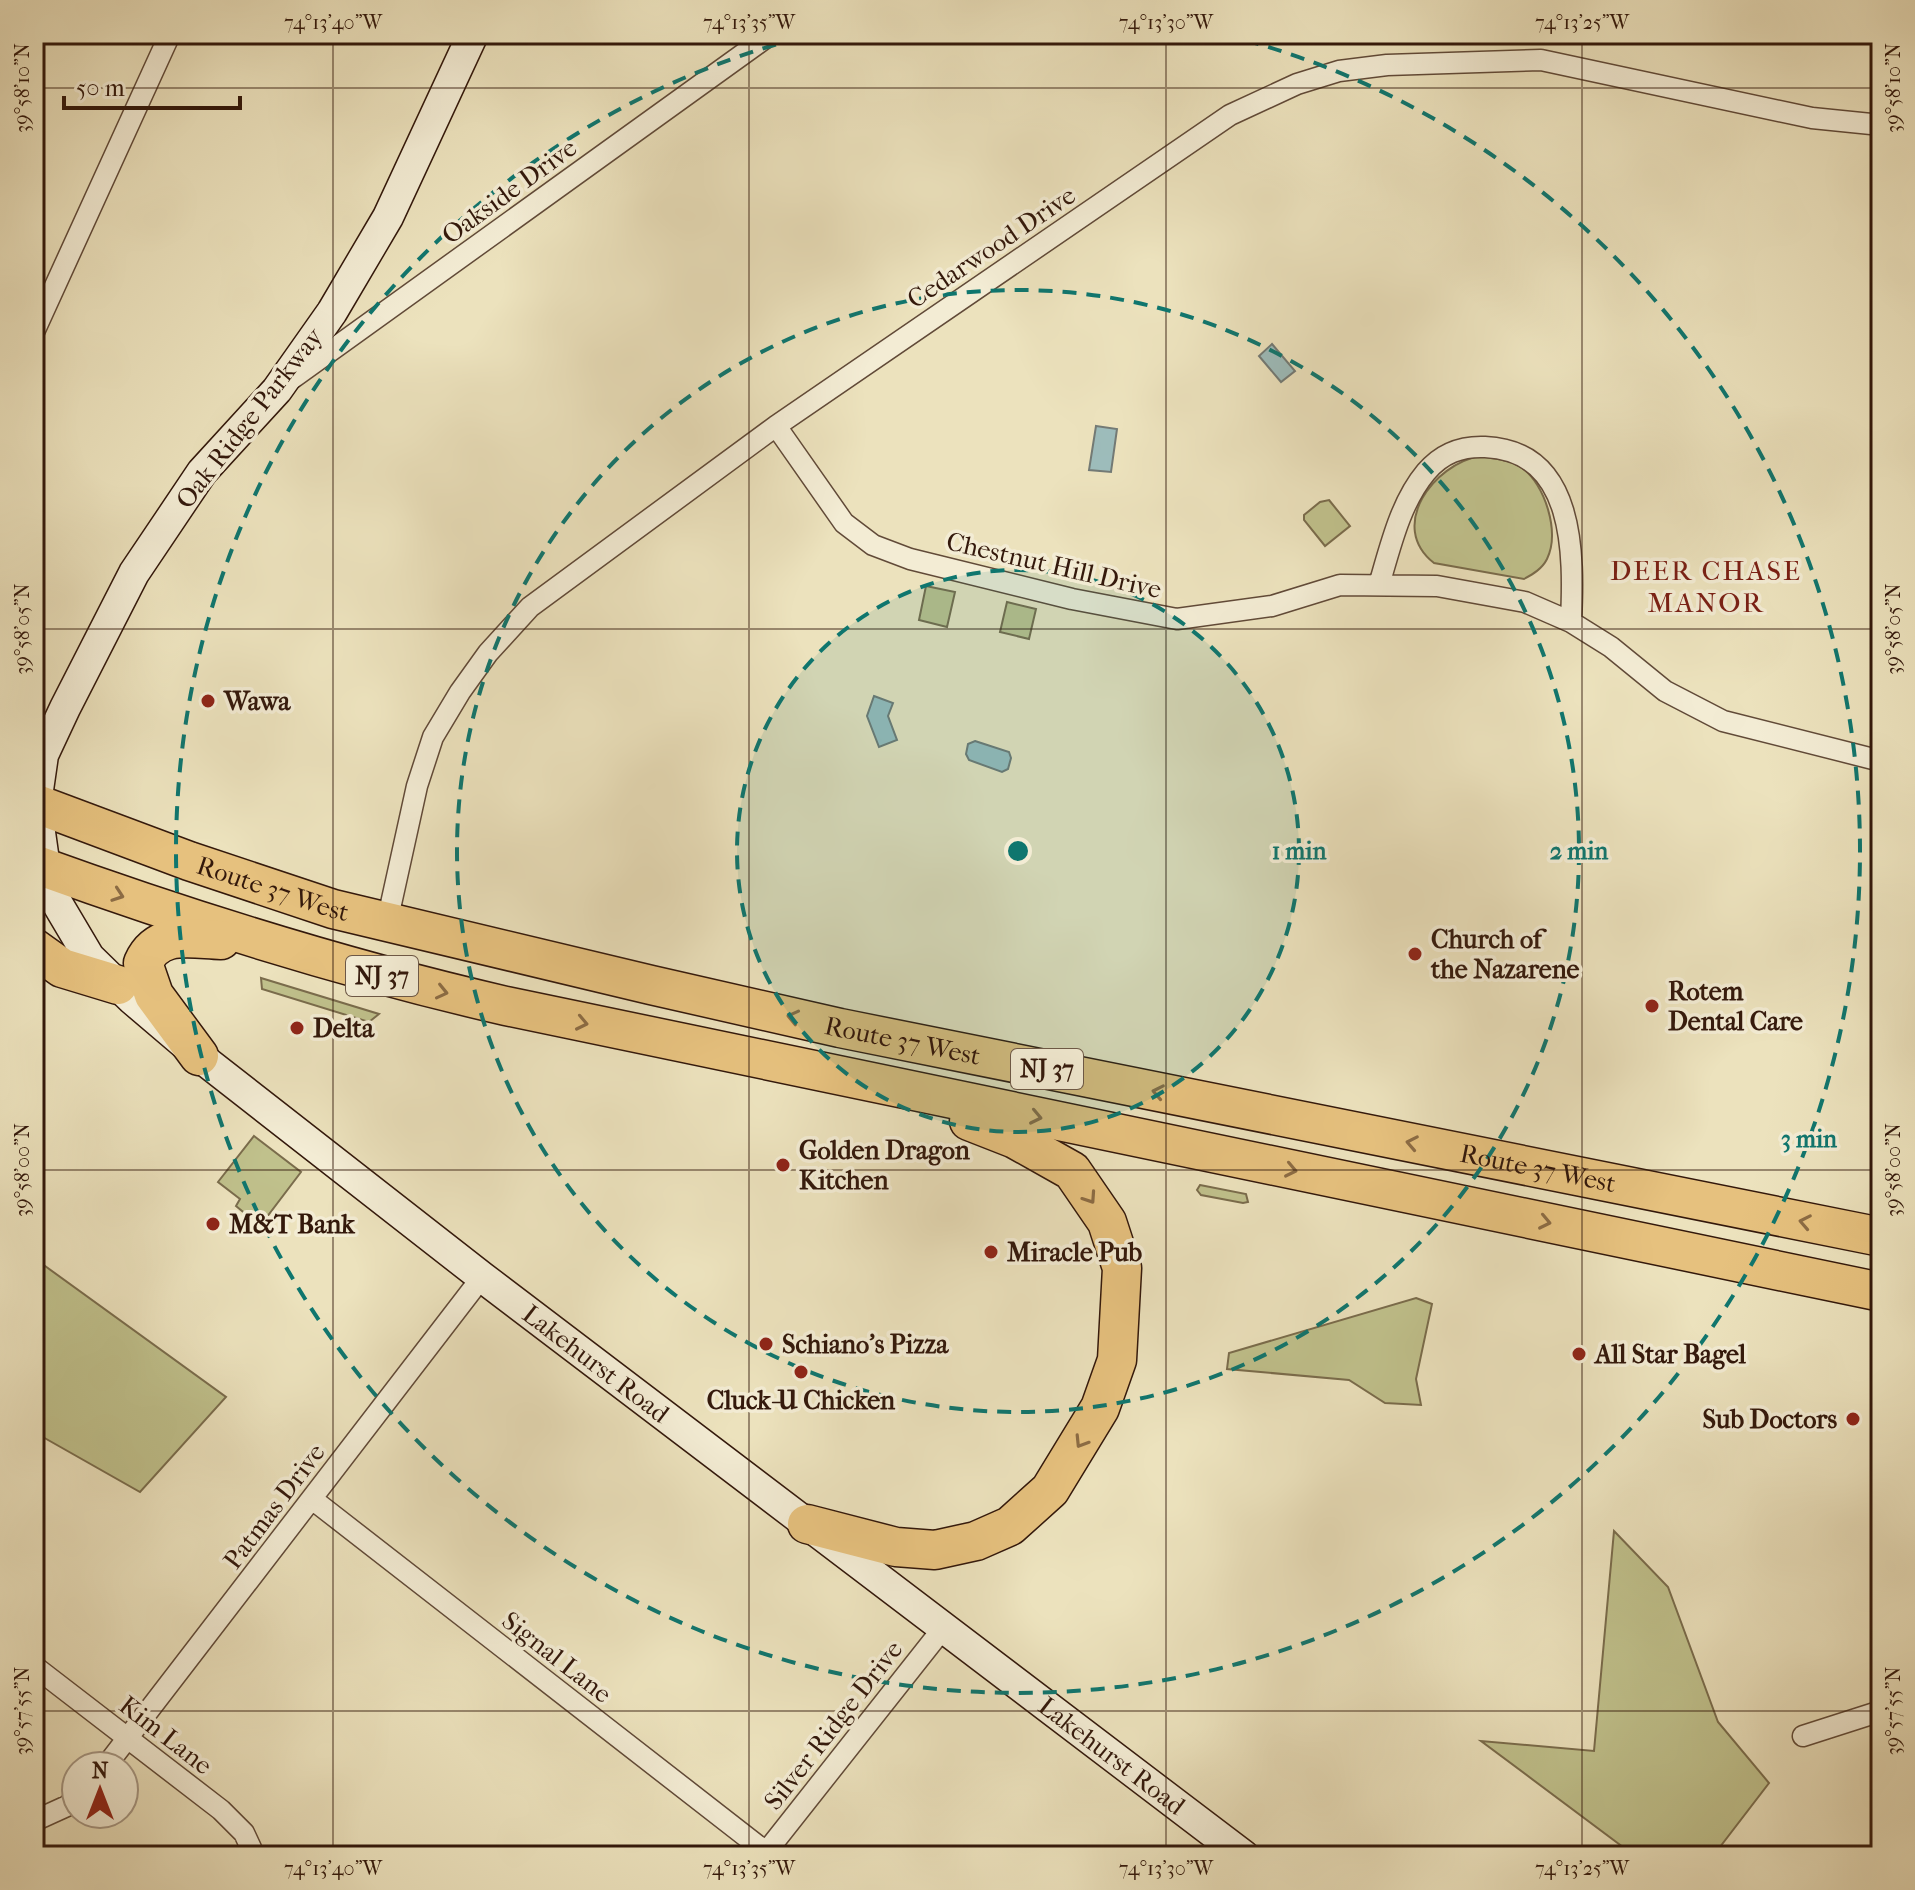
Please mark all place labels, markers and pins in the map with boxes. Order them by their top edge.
place label: Wawa [223,686,291,717]
marker: Wawa [199,692,217,710]
centre of rings [1004,837,1032,865]
place label: Church of the Nazarene [1430,924,1580,985]
marker: Church of the Nazarene [1406,945,1424,963]
place label: Rotem Dental Care [1668,976,1803,1037]
marker: Rotem Dental Care [1643,997,1661,1015]
place label: Delta [313,1013,375,1044]
marker: Delta [288,1019,306,1037]
place label: Golden Dragon Kitchen [799,1135,971,1196]
marker: Golden Dragon Kitchen [774,1156,792,1174]
place label: M&T Bank [229,1209,356,1240]
marker: M&T Bank [204,1215,222,1233]
place label: Miracle Pub [1007,1237,1143,1268]
marker: Miracle Pub [982,1243,1000,1261]
place label: Schiano's Pizza [782,1329,949,1360]
marker: Schiano's Pizza [757,1335,775,1353]
place label: All Star Bagel [1593,1339,1747,1370]
marker: All Star Bagel [1570,1345,1588,1363]
marker: Cluck-U Chicken [792,1363,810,1381]
place label: Cluck-U Chicken [707,1385,896,1416]
place label: Sub Doctors [1702,1404,1837,1435]
marker: Sub Doctors [1844,1410,1862,1428]

